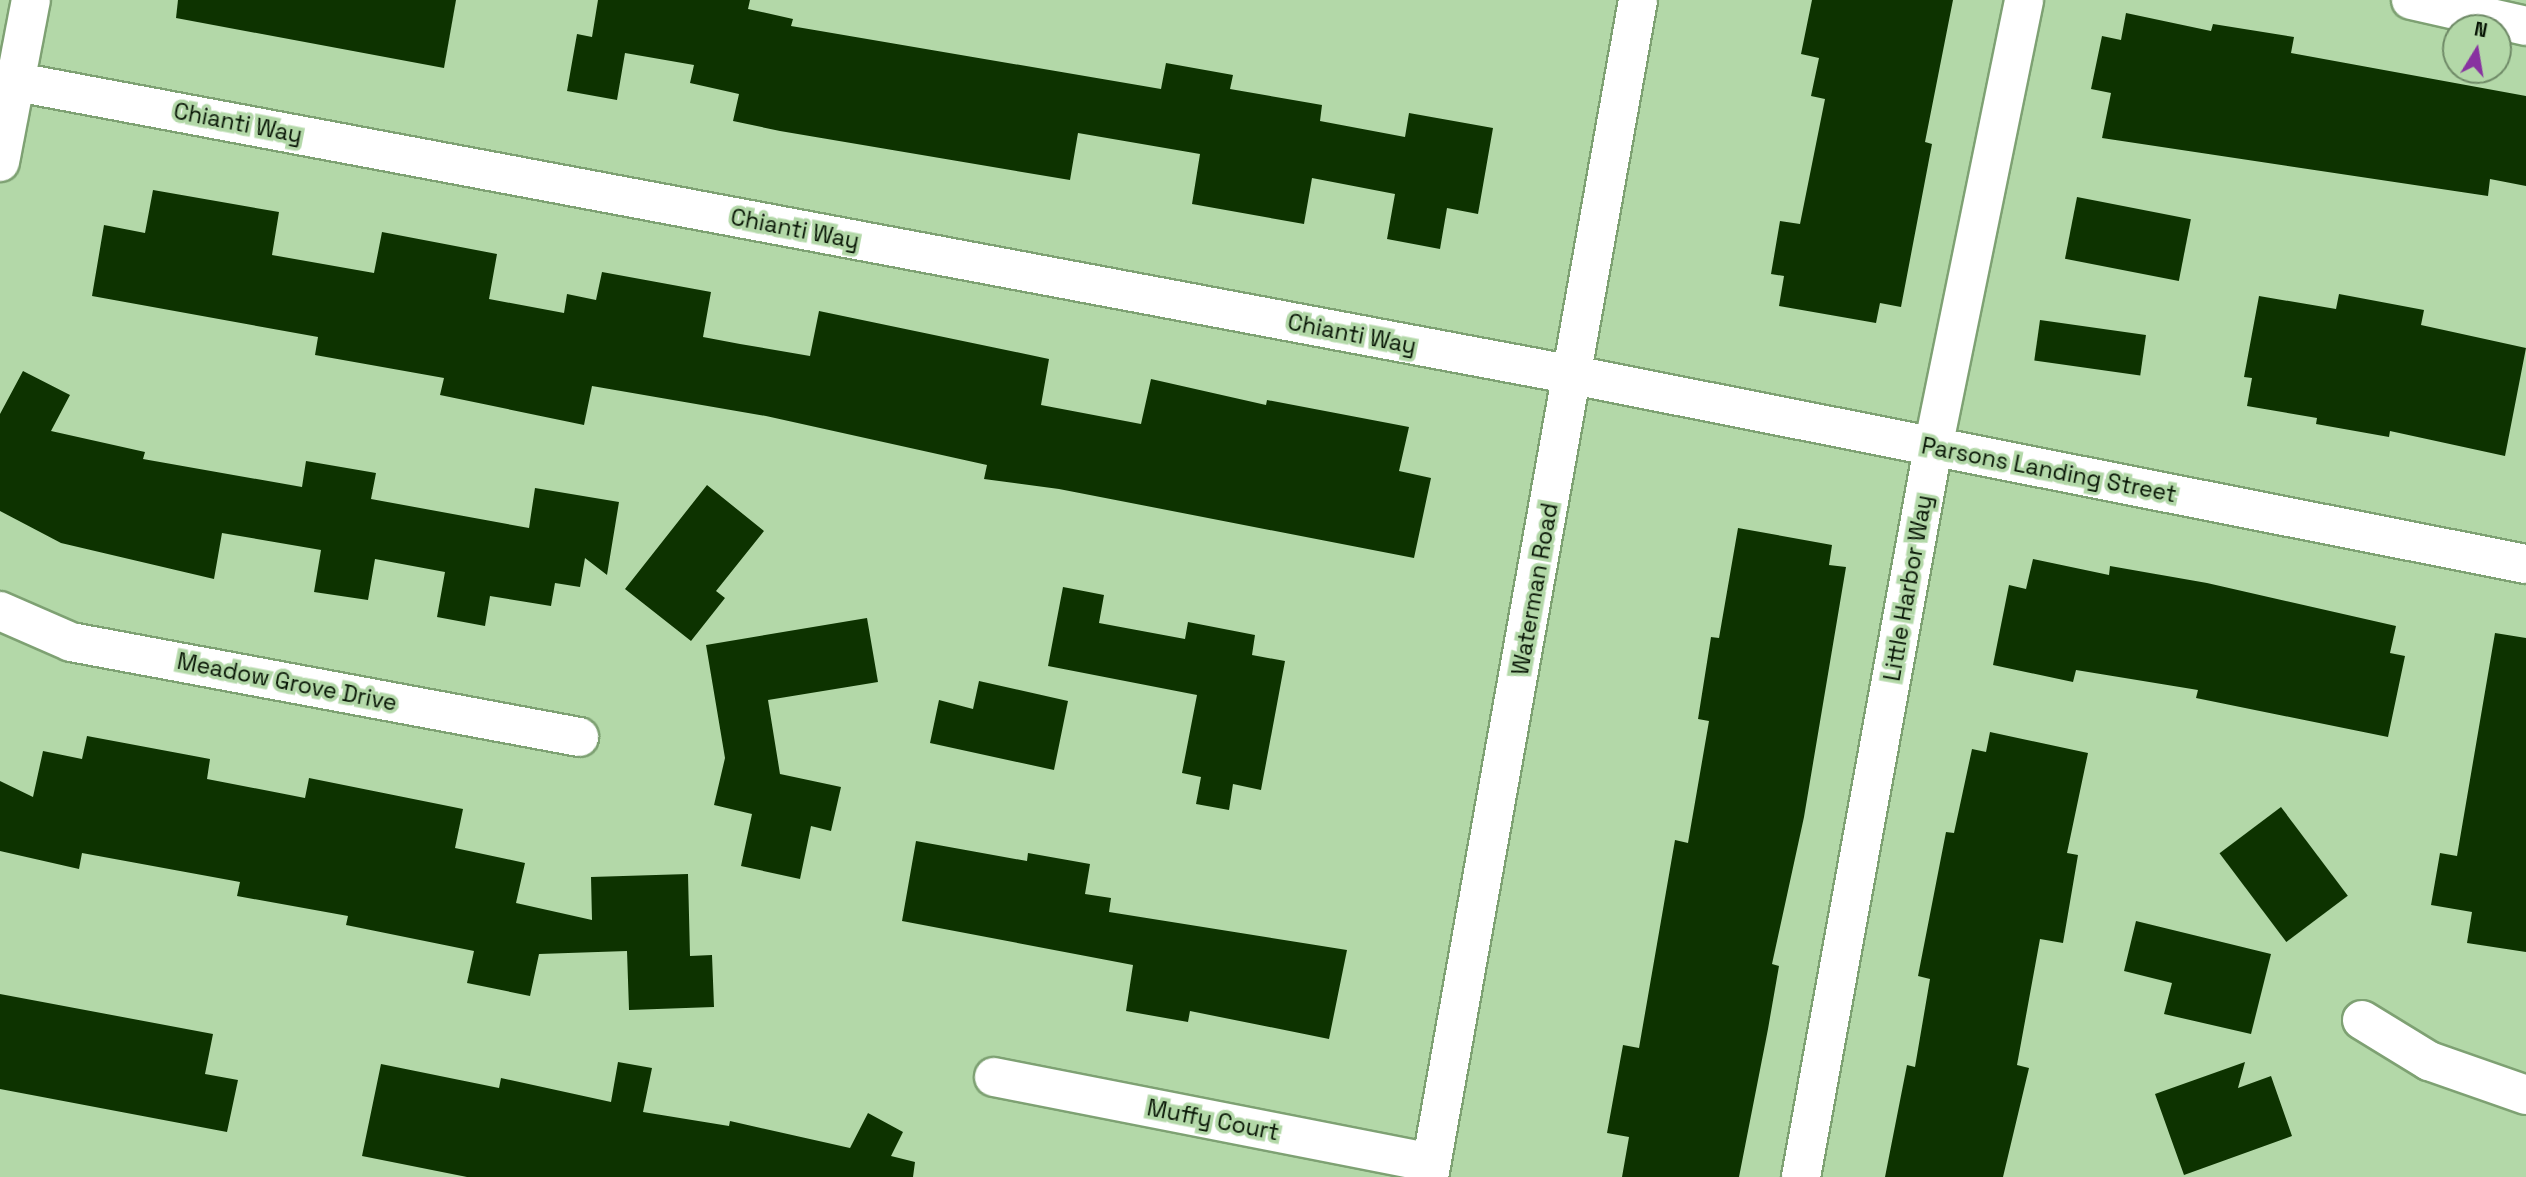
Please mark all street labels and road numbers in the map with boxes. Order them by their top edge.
street label: Chianti Way [171,97,305,149]
street label: Chianti Way [728,203,862,255]
street label: Chianti Way [1285,308,1419,360]
street label: Parsons Landing Street [1919,432,2179,508]
street label: Little Harbor Way [1878,493,1938,683]
street label: Waterman Road [1506,501,1564,677]
street label: Meadow Grove Drive [175,647,399,717]
street label: Muffy Court [1145,1094,1281,1146]

